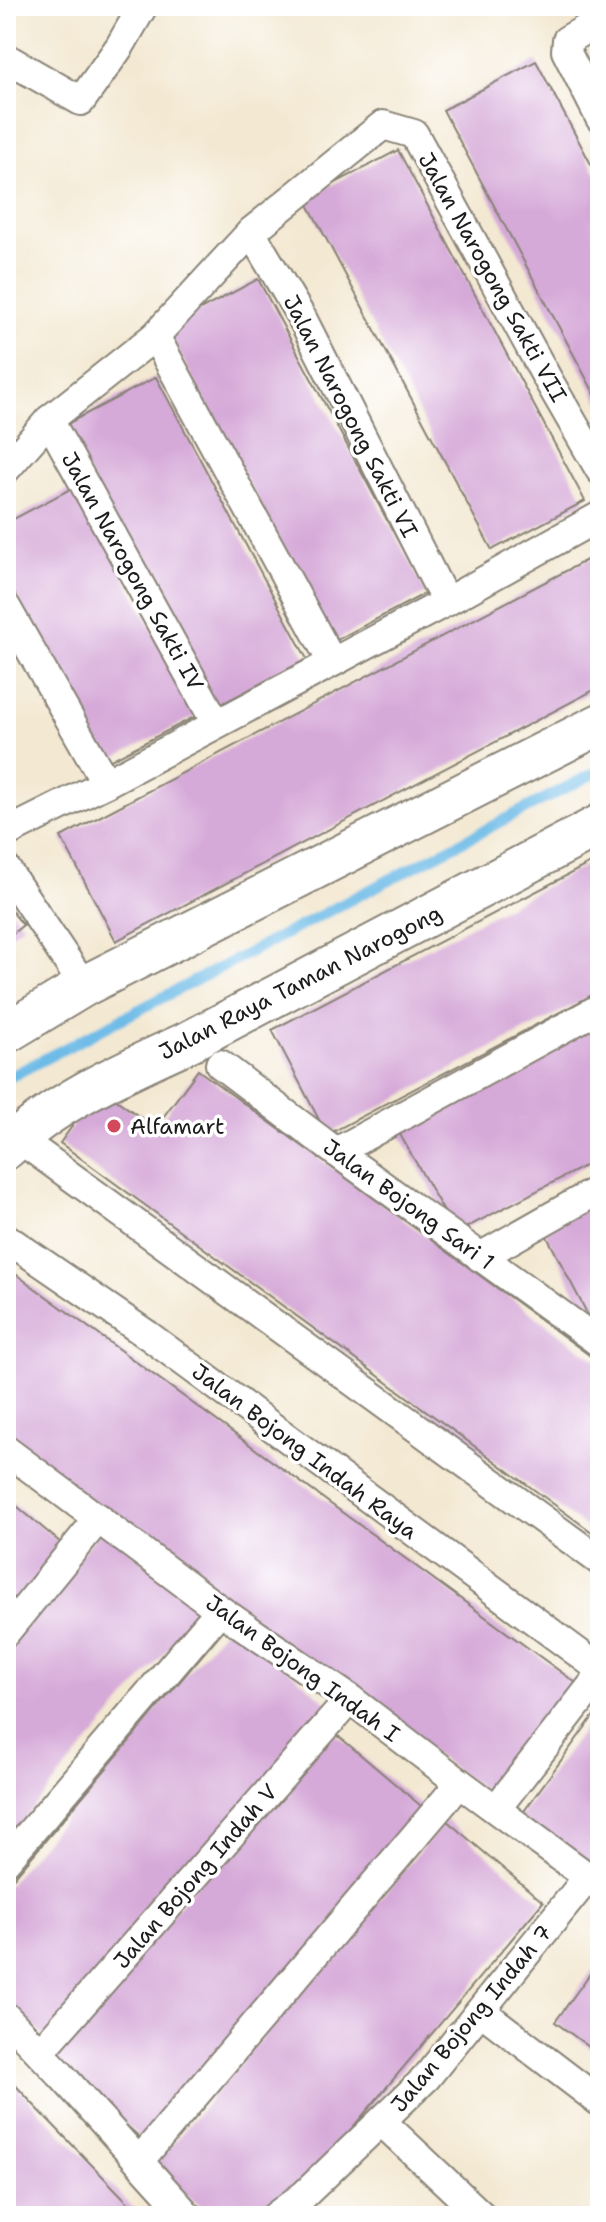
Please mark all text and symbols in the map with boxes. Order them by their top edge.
street label: Jalan Narogong Sakti VII [412,147,573,407]
street label: Jalan Narogong Sakti VI [277,290,424,543]
street label: Jalan Narogong Sakti IV [55,447,210,696]
street label: Jalan Raya Taman Narogong [154,898,446,1067]
place label: Alfamart [130,1112,225,1141]
marker: Alfamart [105,1117,123,1135]
street label: Jalan Bojong Sari 1 [317,1132,500,1276]
street label: Jalan Bojong Indah Raya [186,1357,424,1546]
street label: Jalan Bojong Indah I [200,1588,406,1749]
street label: Jalan Bojong Indah V [107,1778,284,1975]
street label: Jalan Bojong Indah 7 [384,1918,558,2118]

